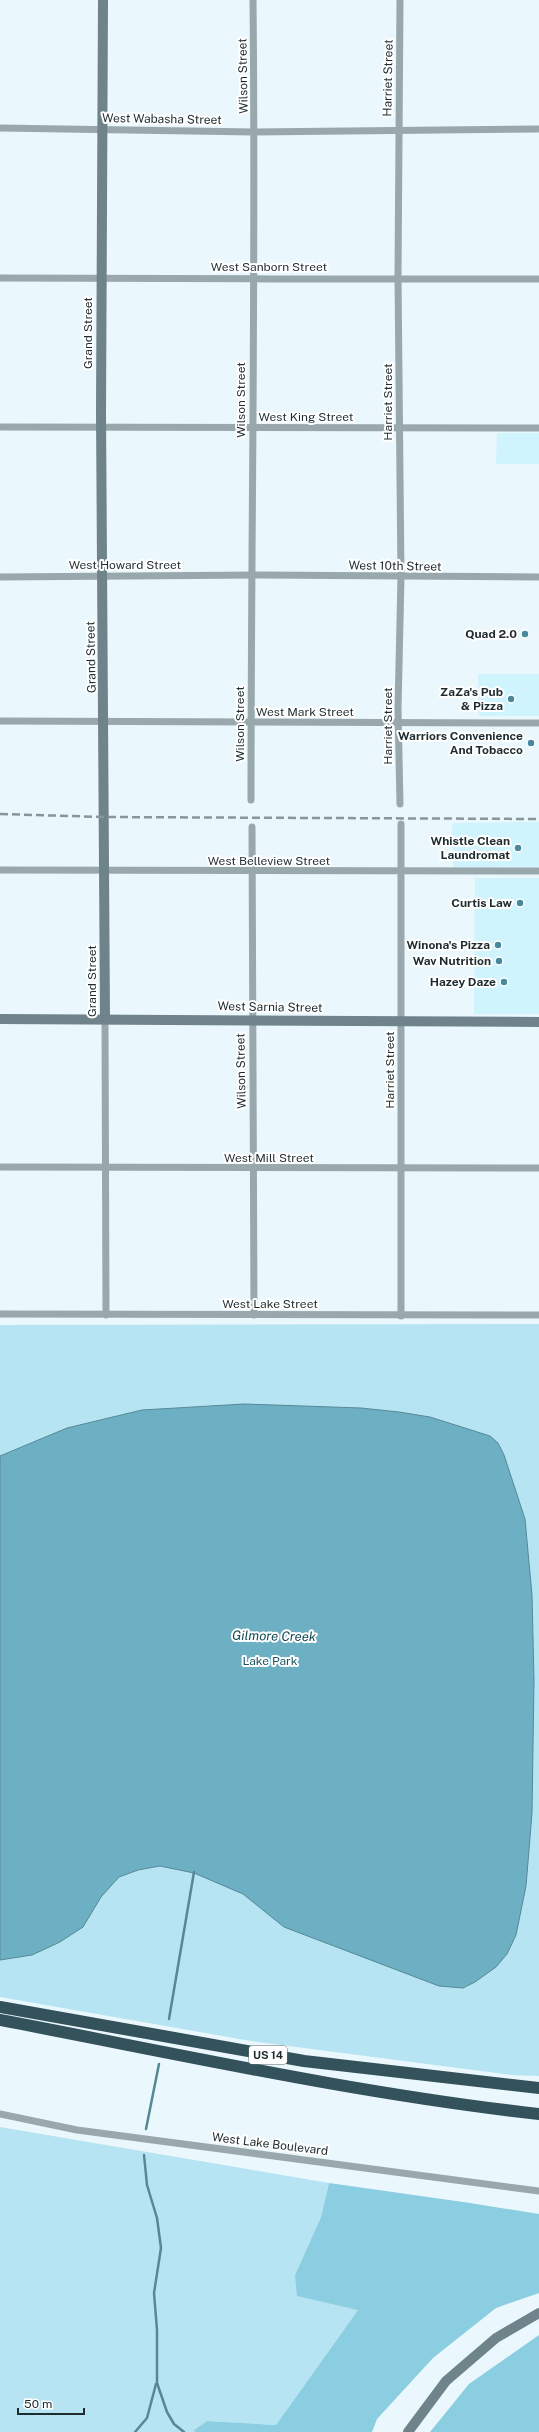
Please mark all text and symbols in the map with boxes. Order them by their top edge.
street label: Wilson Street [235,38,251,114]
street label: Harriet Street [380,39,396,117]
street label: West Wabasha Street [102,111,222,127]
street label: West Sanborn Street [211,260,327,274]
street label: Grand Street [81,297,95,369]
street label: Wilson Street [234,362,248,438]
street label: Harriet Street [381,363,395,441]
street label: West King Street [259,410,354,424]
street label: West Howard Street [69,558,182,572]
street label: West 10th Street [348,558,442,574]
street label: Grand Street [83,621,99,693]
place label: Quad 2.0 [465,627,517,641]
marker: Quad 2.0 [520,629,530,639]
place label: ZaZa's Pub & Pizza [440,685,503,713]
street label: Wilson Street [233,686,247,762]
street label: Harriet Street [381,687,395,765]
marker: ZaZa's Pub & Pizza [506,694,516,704]
street label: West Mark Street [256,705,354,719]
place label: Warriors Convenience And Tobacco [398,729,523,757]
marker: Warriors Convenience And Tobacco [526,738,536,748]
place label: Whistle Clean Laundromat [431,834,510,862]
marker: Whistle Clean Laundromat [513,843,523,853]
street label: West Belleview Street [208,854,331,868]
place label: Curtis Law [451,896,513,910]
marker: Curtis Law [515,898,525,908]
place label: Winona's Pizza [406,938,490,952]
marker: Winona's Pizza [493,940,503,950]
street label: Grand Street [85,945,99,1017]
place label: Wav Nutrition [413,954,491,968]
marker: Wav Nutrition [494,956,504,966]
place label: Hazey Daze [430,975,496,989]
marker: Hazey Daze [499,977,509,987]
street label: West Sarnia Street [217,999,323,1015]
street label: Harriet Street [383,1031,397,1109]
street label: Wilson Street [233,1033,249,1109]
street label: West Mill Street [224,1151,314,1165]
street label: West Lake Street [222,1297,318,1311]
water label: Gilmore Creek [232,1628,316,1644]
park label: Lake Park [242,1654,298,1668]
road number: US 14 [249,2046,287,2064]
street label: West Lake Boulevard [211,2130,329,2158]
scale bar [18,2390,84,2416]
text: 50 m [24,2397,52,2411]

